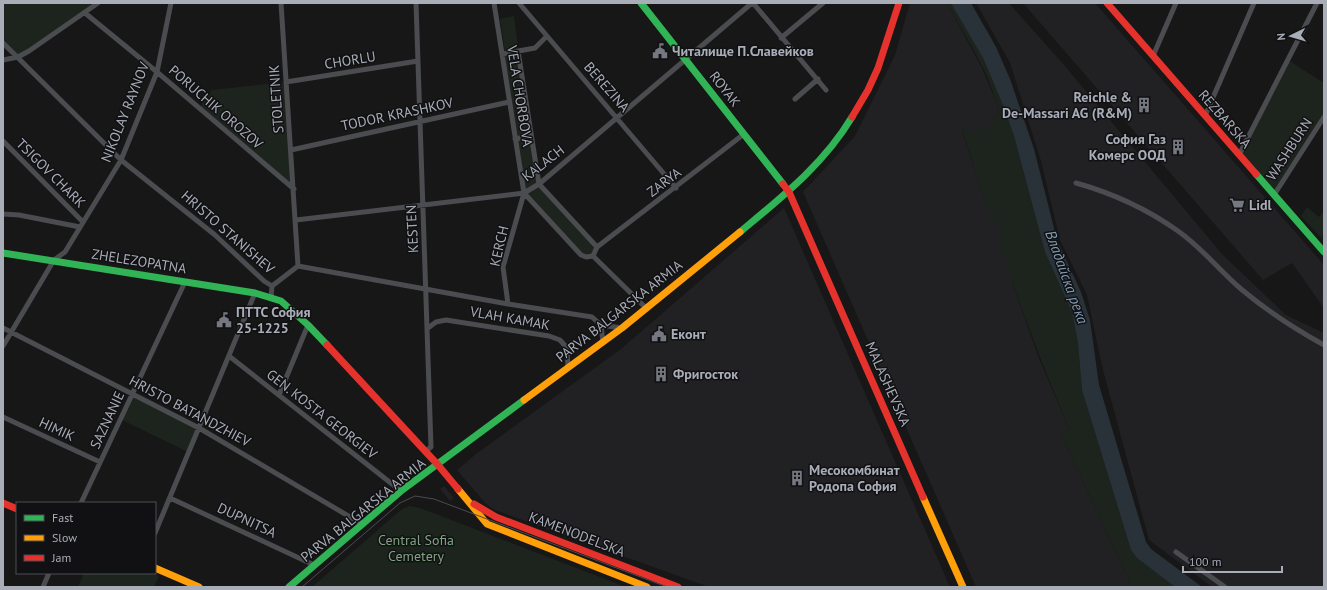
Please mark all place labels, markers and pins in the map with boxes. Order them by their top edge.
public building icon: Читалище П.Славейков [651,42,669,60]
place label: Читалище П.Славейков [672,42,814,60]
place label: Reichle & De-Massari AG (R&M) [1002,88,1132,122]
building icon: Reichle & De-Massari AG (R&M) [1135,96,1153,114]
place label: София Газ Комерс ООД [1089,130,1166,164]
building icon: София Газ Комерс ООД [1169,138,1187,156]
supermarket icon: Lidl [1228,196,1246,214]
place label: Lidl [1249,196,1273,214]
place label: ПТТС София 25-1225 [236,303,311,337]
public building icon: ПТТС София 25-1225 [215,311,233,329]
public building icon: Еконт [650,325,668,343]
place label: Еконт [671,325,706,343]
building icon: Фригосток [652,365,670,383]
place label: Фригосток [673,365,738,383]
place label: Месокомбинат Родопа София [809,461,900,495]
building icon: Месокомбинат Родопа София [788,469,806,487]

